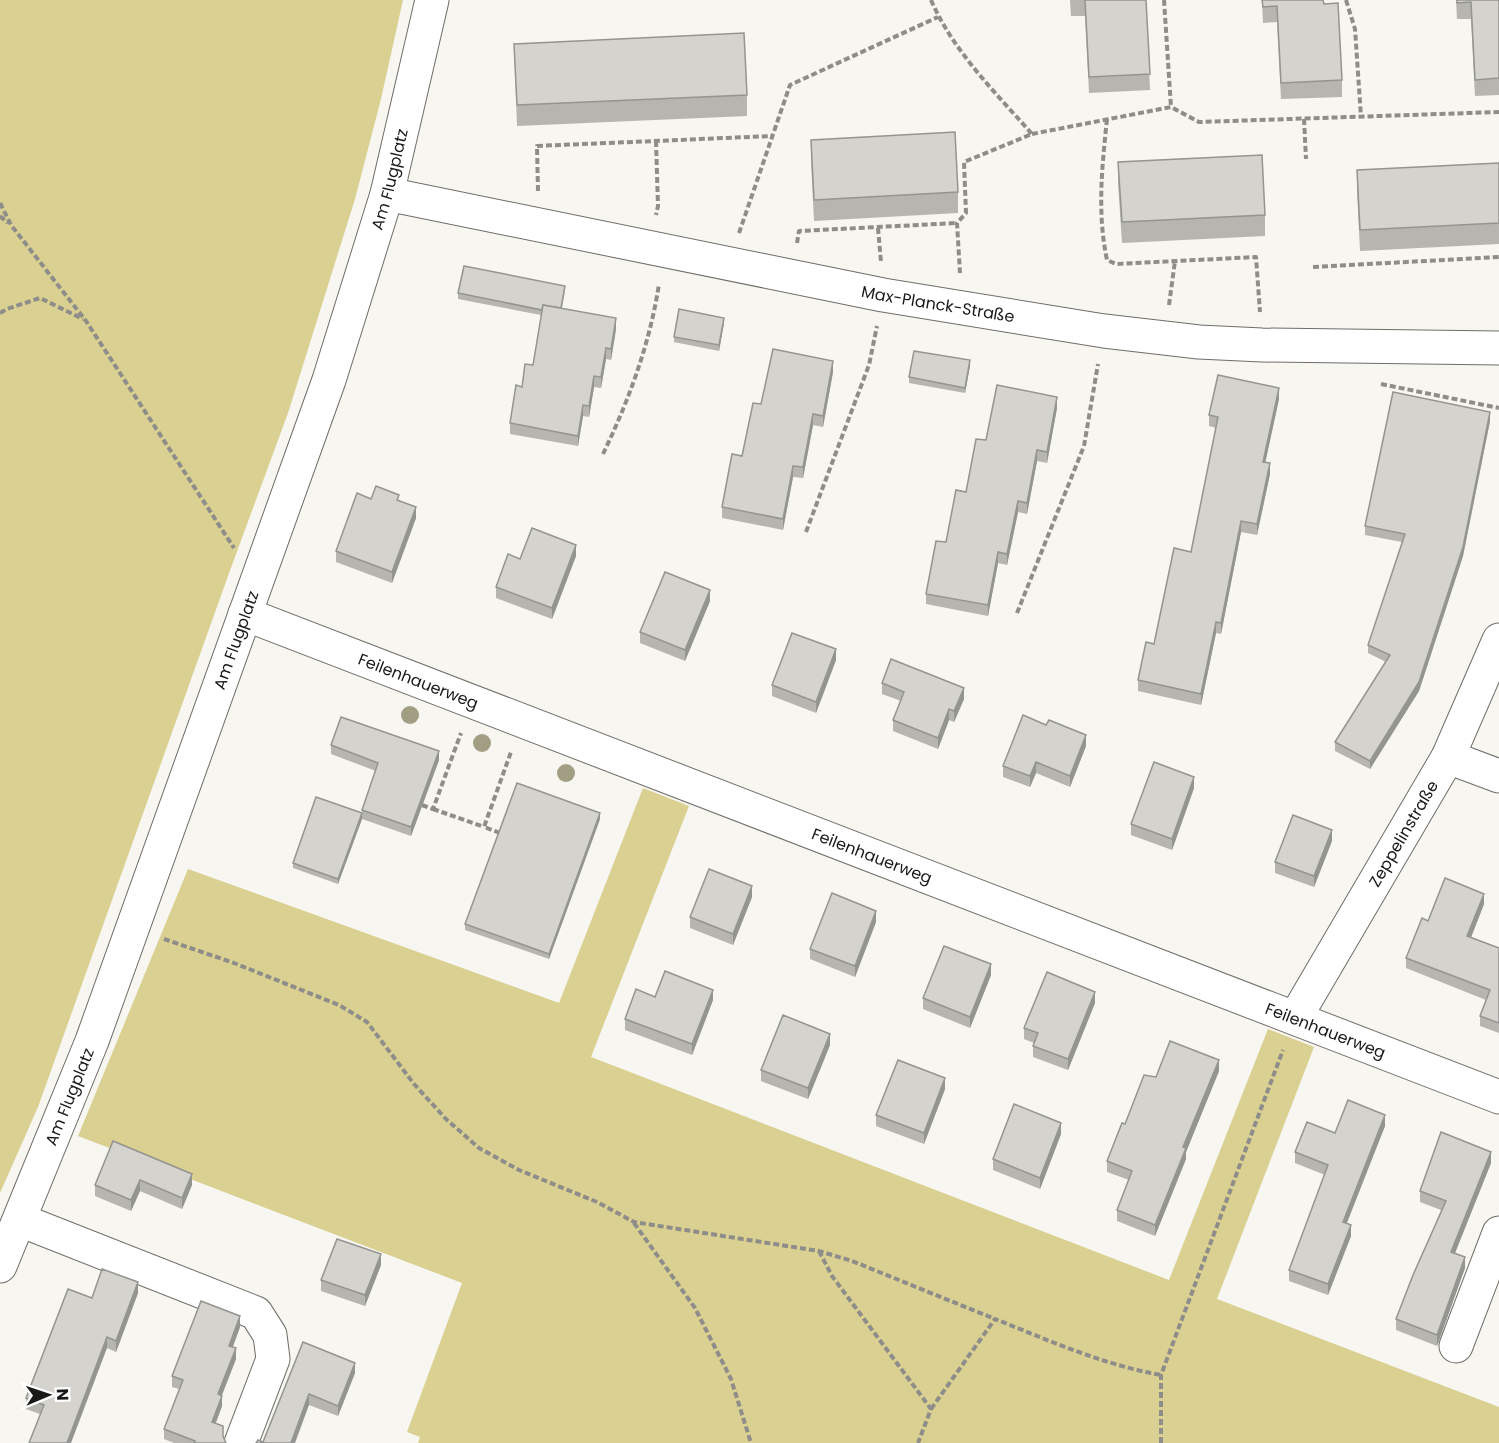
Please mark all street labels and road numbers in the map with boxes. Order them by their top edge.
street label: Am Flugplatz [365,127,413,233]
street label: Max-Planck-Straße [859,279,1017,328]
street label: Am Flugplatz [207,588,264,693]
street label: Feilenhauerweg [355,647,482,714]
street label: Zeppelinstraße [1363,776,1444,891]
street label: Feilenhauerweg [809,822,936,889]
street label: Feilenhauerweg [1262,997,1389,1064]
street label: Am Flugplatz [39,1044,99,1149]

